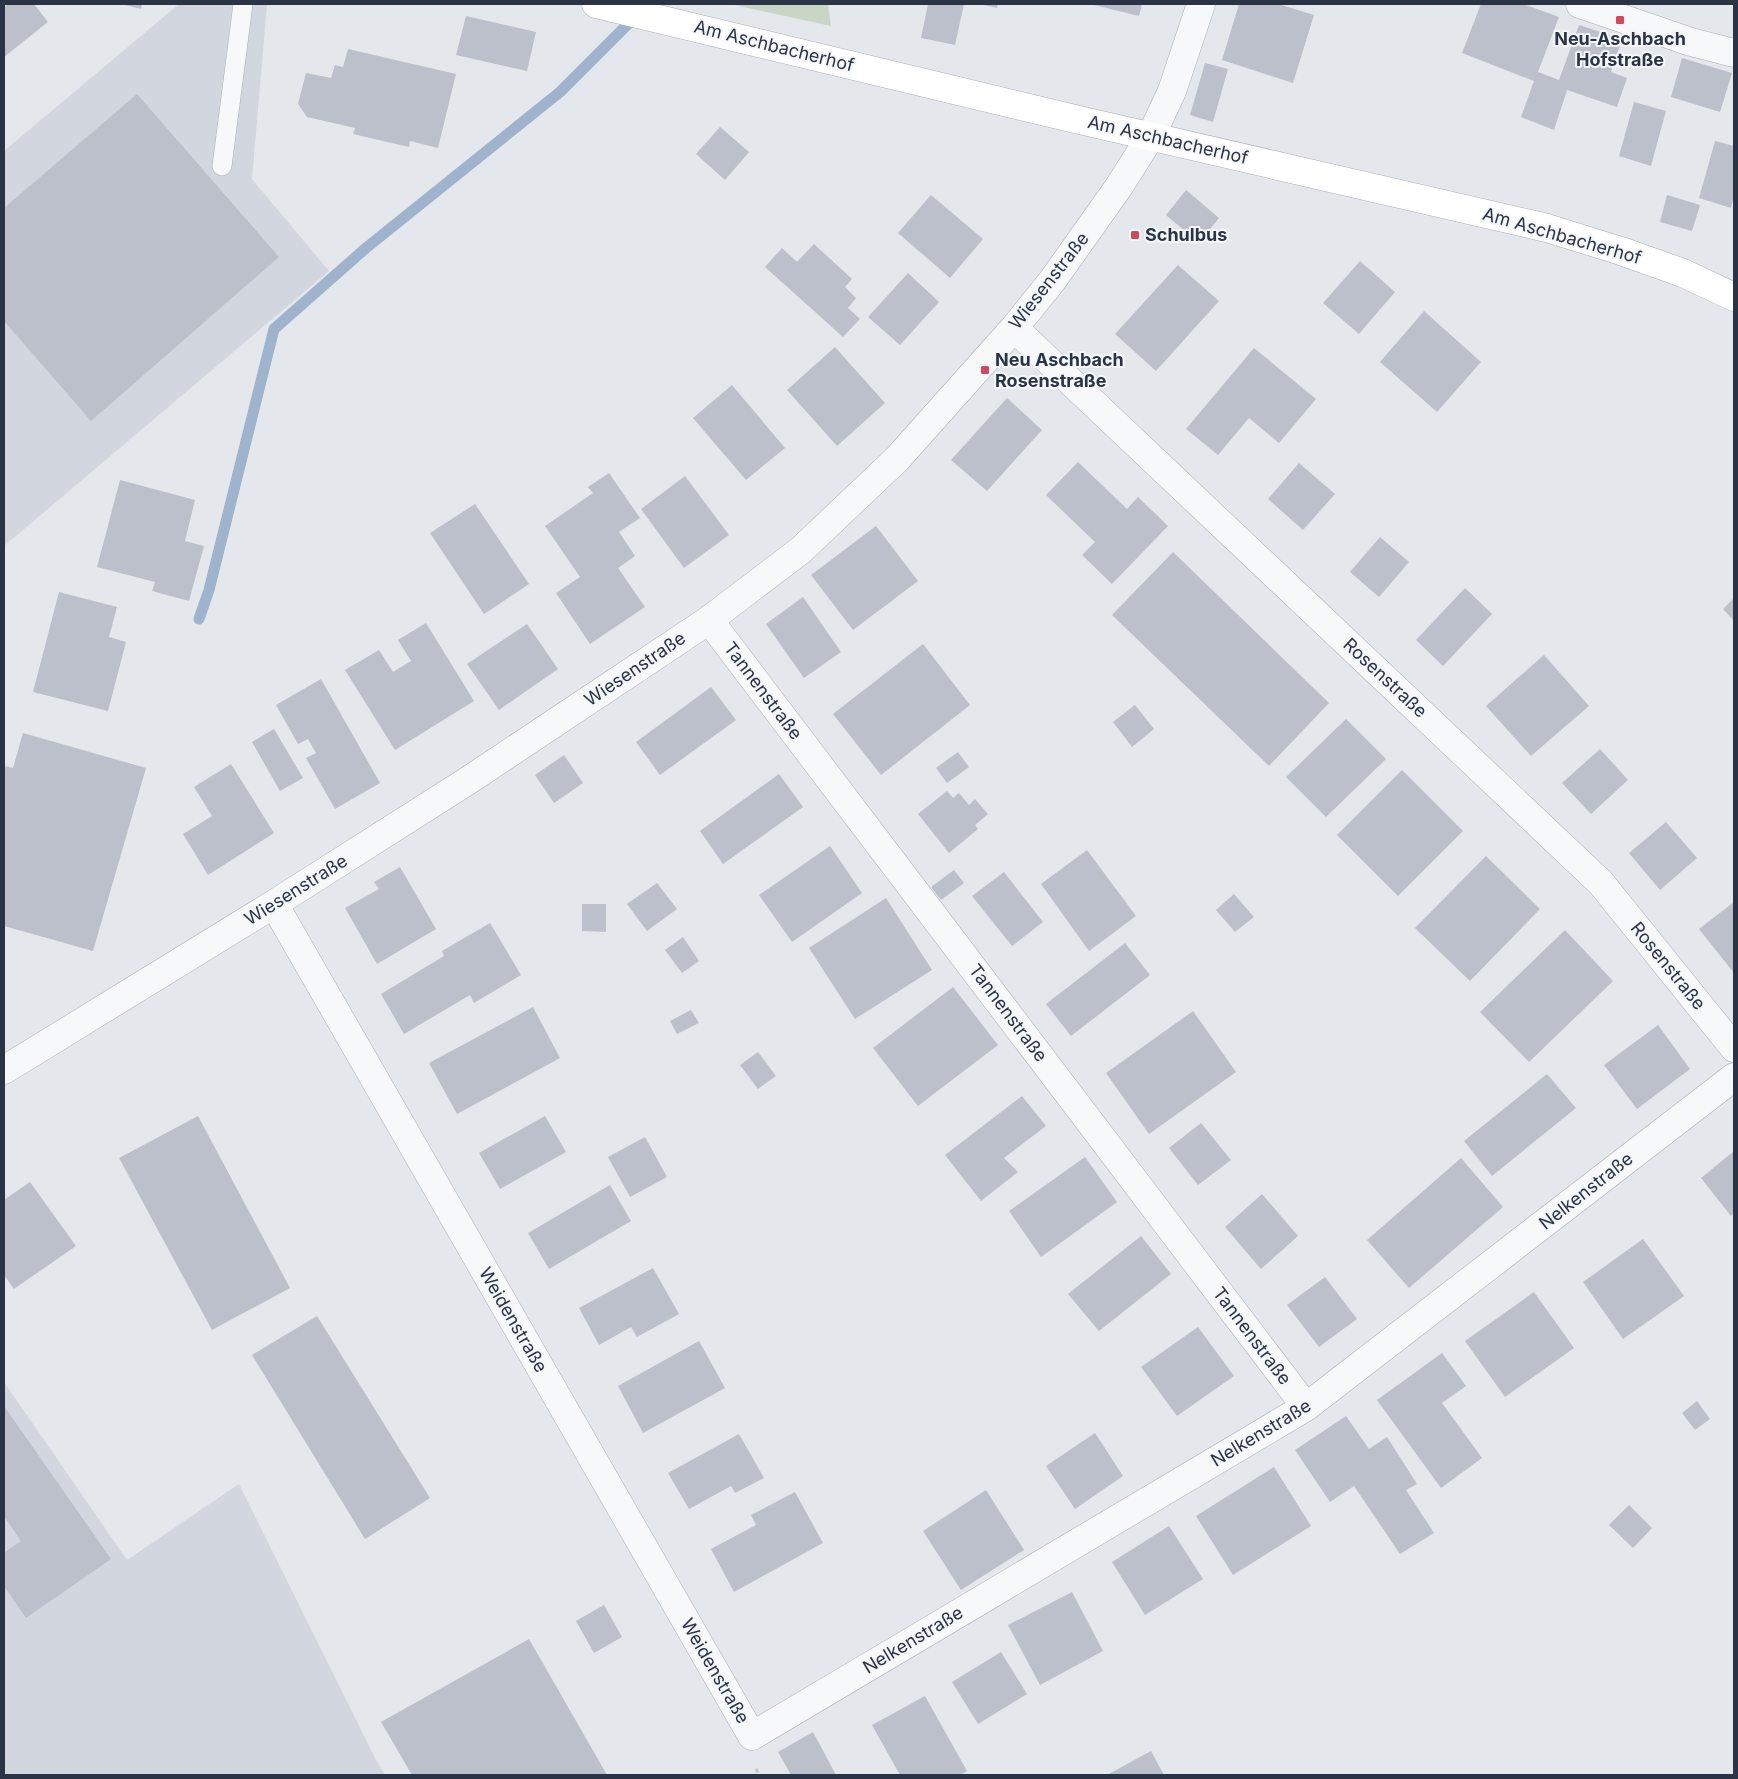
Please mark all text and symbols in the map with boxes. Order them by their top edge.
marker: Neu-Aschbach Hofstraße [1614,14,1626,26]
street label: Am Aschbacherhof [692,15,857,76]
place label: Neu-Aschbach Hofstraße [1554,28,1686,70]
street label: Am Aschbacherhof [1086,111,1251,168]
street label: Am Aschbacherhof [1480,203,1644,268]
place label: Schulbus [1145,224,1227,245]
street label: Wiesenstraße [1004,228,1093,333]
marker: Schulbus [1129,229,1141,241]
place label: Neu Aschbach Rosenstraße [995,349,1124,391]
marker: Neu Aschbach Rosenstraße [979,364,991,376]
street label: Wiesenstraße [580,627,689,710]
street label: Rosenstraße [1339,634,1431,722]
street label: Tannenstraße [720,638,807,744]
street label: Wiesenstraße [241,850,351,930]
street label: Rosenstraße [1627,918,1710,1014]
street label: Tannenstraße [965,960,1052,1066]
street label: Nelkenstraße [1535,1148,1637,1234]
street label: Weidenstraße [475,1264,552,1376]
street label: Tannenstraße [1209,1283,1296,1389]
street label: Nelkenstraße [1207,1394,1315,1471]
street label: Nelkenstraße [859,1601,967,1678]
street label: Weidenstraße [677,1615,754,1727]

